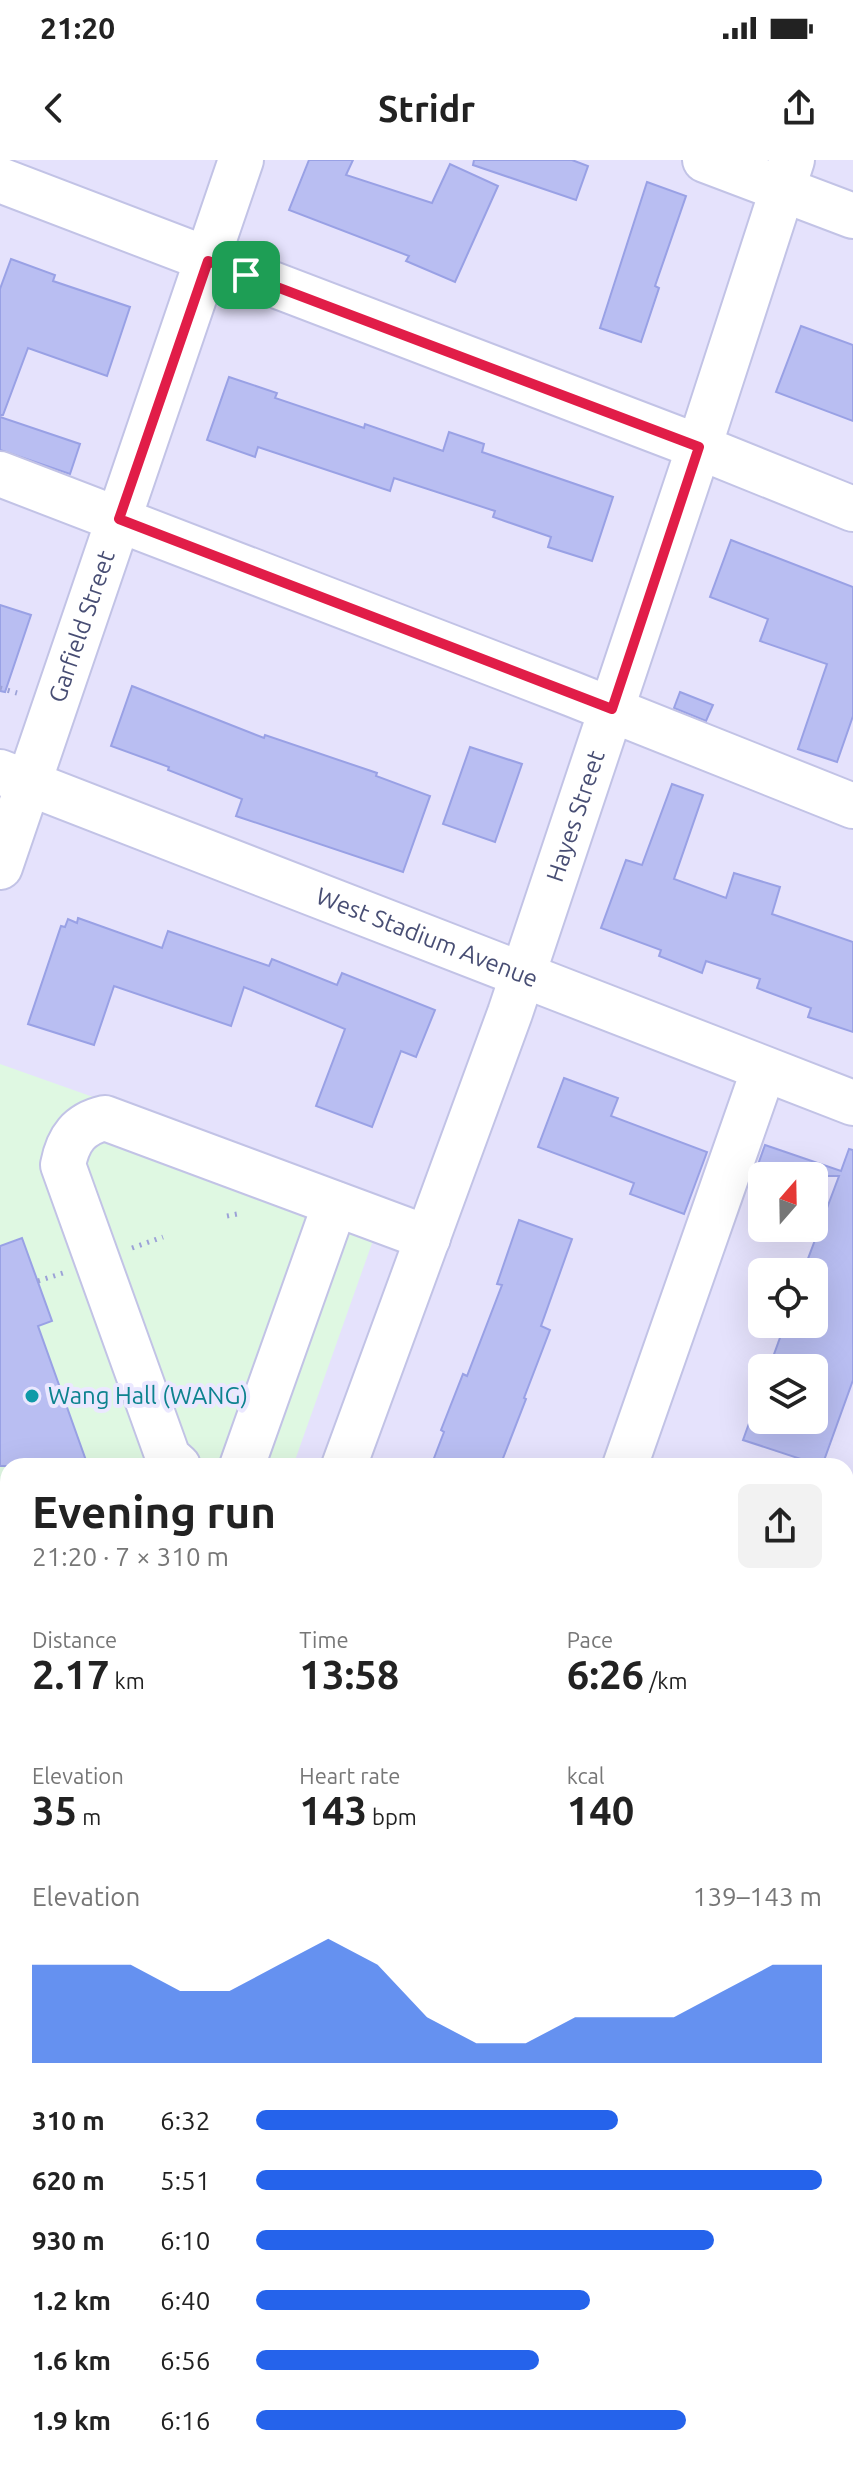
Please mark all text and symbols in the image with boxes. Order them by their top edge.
text: 21:20 [40,11,115,45]
icon: back [32,86,76,130]
icon: share [777,86,821,130]
text: Stridr [378,88,475,129]
pin [212,241,280,309]
icon: arrive [224,253,268,297]
street label: Garfield Street [43,547,120,706]
street label: Hayes Street [541,746,610,885]
street label: West Stadium Avenue [313,882,542,992]
north arrow [748,1162,828,1242]
map controls [748,1162,828,1434]
button: locate [748,1258,828,1338]
button: layers [748,1354,828,1434]
place label: Wang Hall (WANG) [48,1382,248,1409]
marker: Wang Hall (WANG) [23,1387,41,1405]
button: share [738,1484,822,1568]
text: Evening run [32,1487,276,1536]
text: 21:20 · 7 × 310 m [32,1542,229,1571]
text: Distance [32,1627,117,1652]
text: Time [299,1627,349,1652]
text: Pace [567,1627,613,1652]
text: 2.17 [32,1652,110,1697]
text: 13:58 [299,1652,399,1697]
text: 6:26 [567,1652,644,1697]
text: km [110,1668,145,1693]
text: /km [644,1668,687,1693]
text: Elevation [32,1763,124,1788]
text: Heart rate [299,1763,401,1788]
text: kcal [567,1763,605,1788]
text: 35 [32,1788,77,1833]
text: 143 [299,1788,367,1833]
text: 140 [567,1788,634,1833]
text: m [77,1804,101,1829]
text: bpm [367,1804,417,1829]
text: Elevation [32,1882,140,1911]
text: 139–143 m [693,1882,822,1911]
text: 310 m [32,2106,105,2135]
text: 6:32 [160,2106,210,2135]
text: 620 m [32,2166,105,2195]
text: 5:51 [160,2166,210,2195]
text: 930 m [32,2226,105,2255]
text: 6:10 [160,2226,210,2255]
text: 1.2 km [32,2286,111,2315]
text: 6:40 [160,2286,210,2315]
text: 1.6 km [32,2346,111,2375]
text: 6:56 [160,2346,210,2375]
text: 1.9 km [32,2406,111,2435]
text: 6:16 [160,2406,210,2435]

